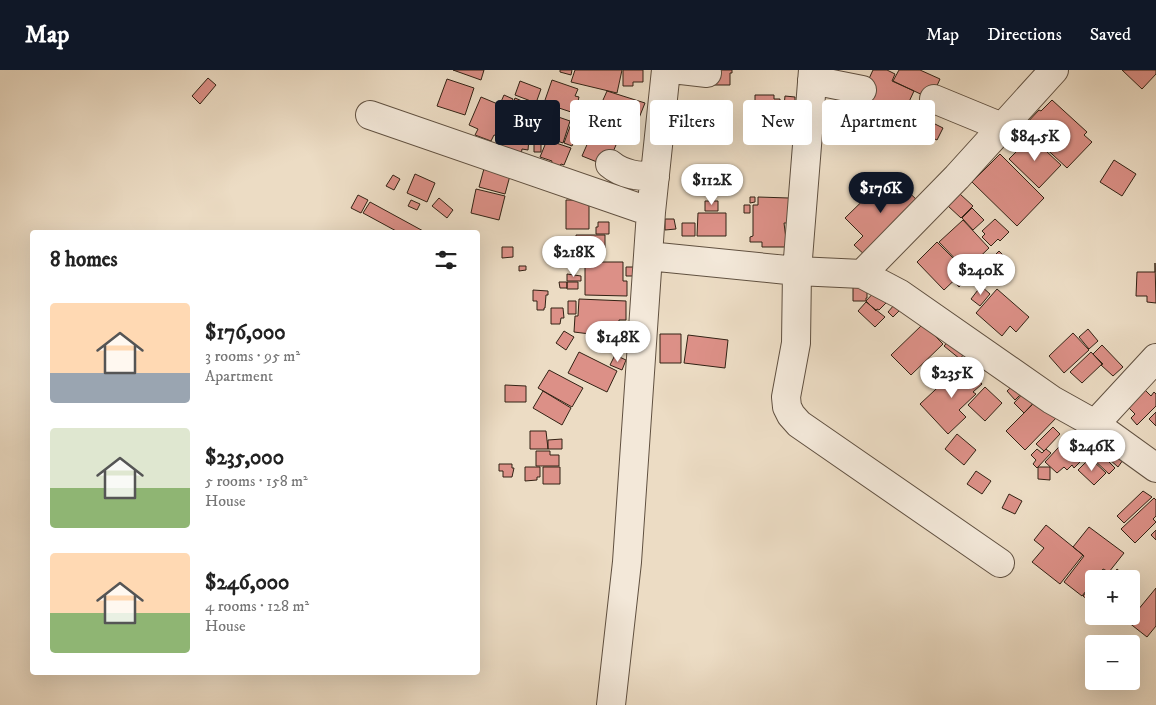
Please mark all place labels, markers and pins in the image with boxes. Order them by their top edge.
pin: $84.5K [994,119,1076,162]
pin: $112K [677,164,747,206]
pin: $176K [846,172,916,214]
pin: $218K [539,236,609,278]
pin: $240K [946,254,1016,296]
pin: $148K [583,320,653,363]
pin: $235K [917,356,987,399]
pin: $246K [1057,430,1127,472]

